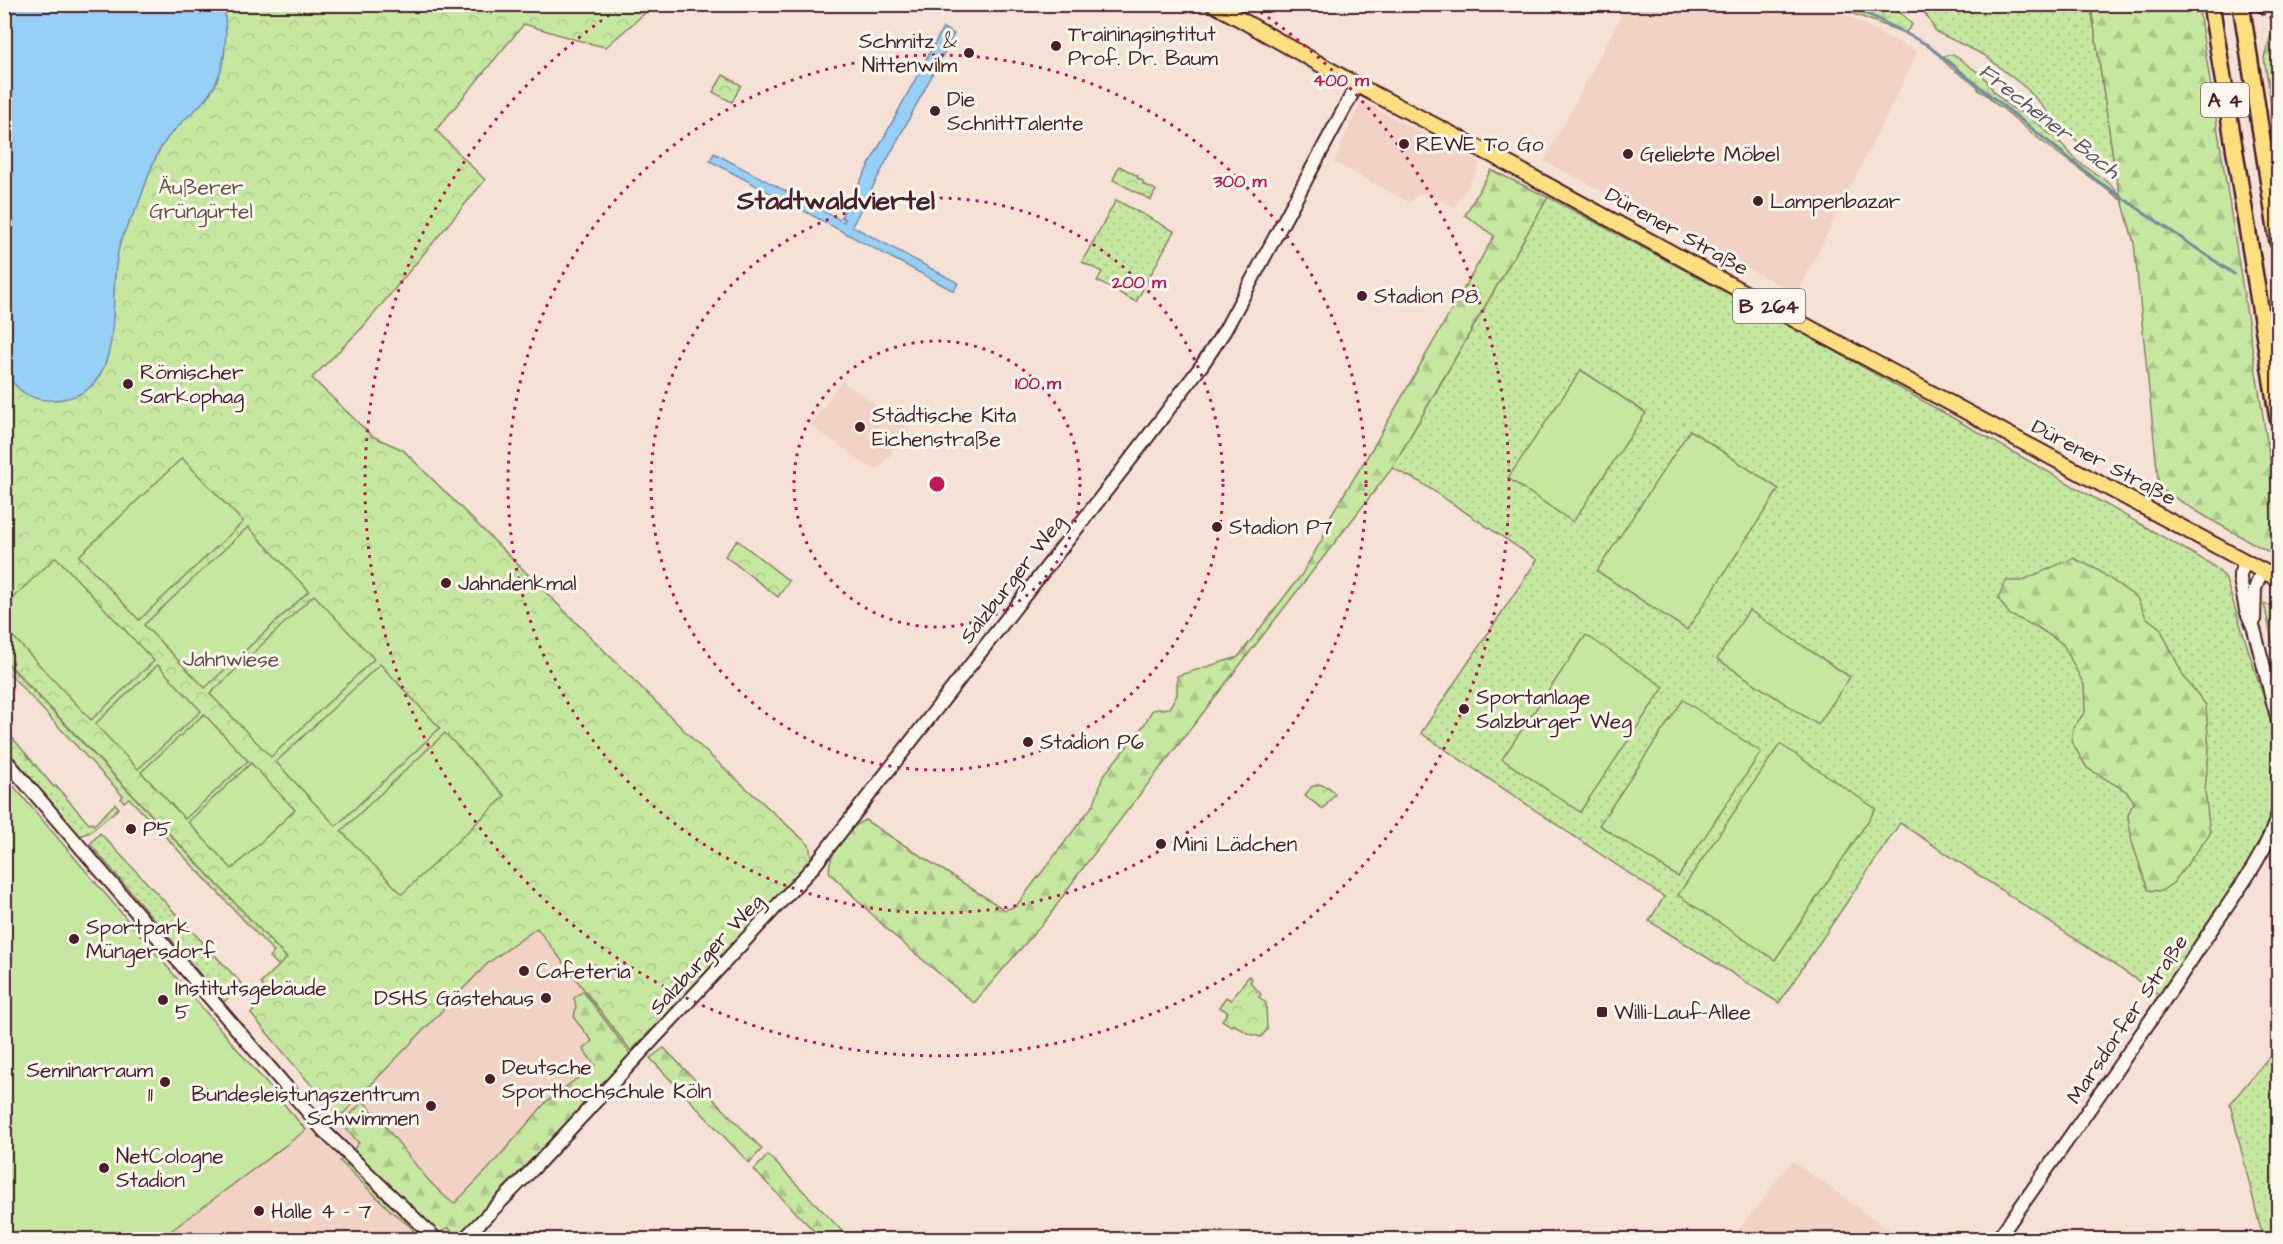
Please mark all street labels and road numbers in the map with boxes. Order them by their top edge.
road number: A 4 [2201,83,2249,117]
street label: Dürener Straße [1600,180,1754,283]
road number: B 264 [1733,289,1805,323]
street label: Dürener Straße [2026,412,2181,513]
street label: Salzburger Weg [953,509,1074,651]
street label: Salzburger Weg [643,887,772,1023]
street label: Marsdorfer Straße [2060,929,2195,1110]

